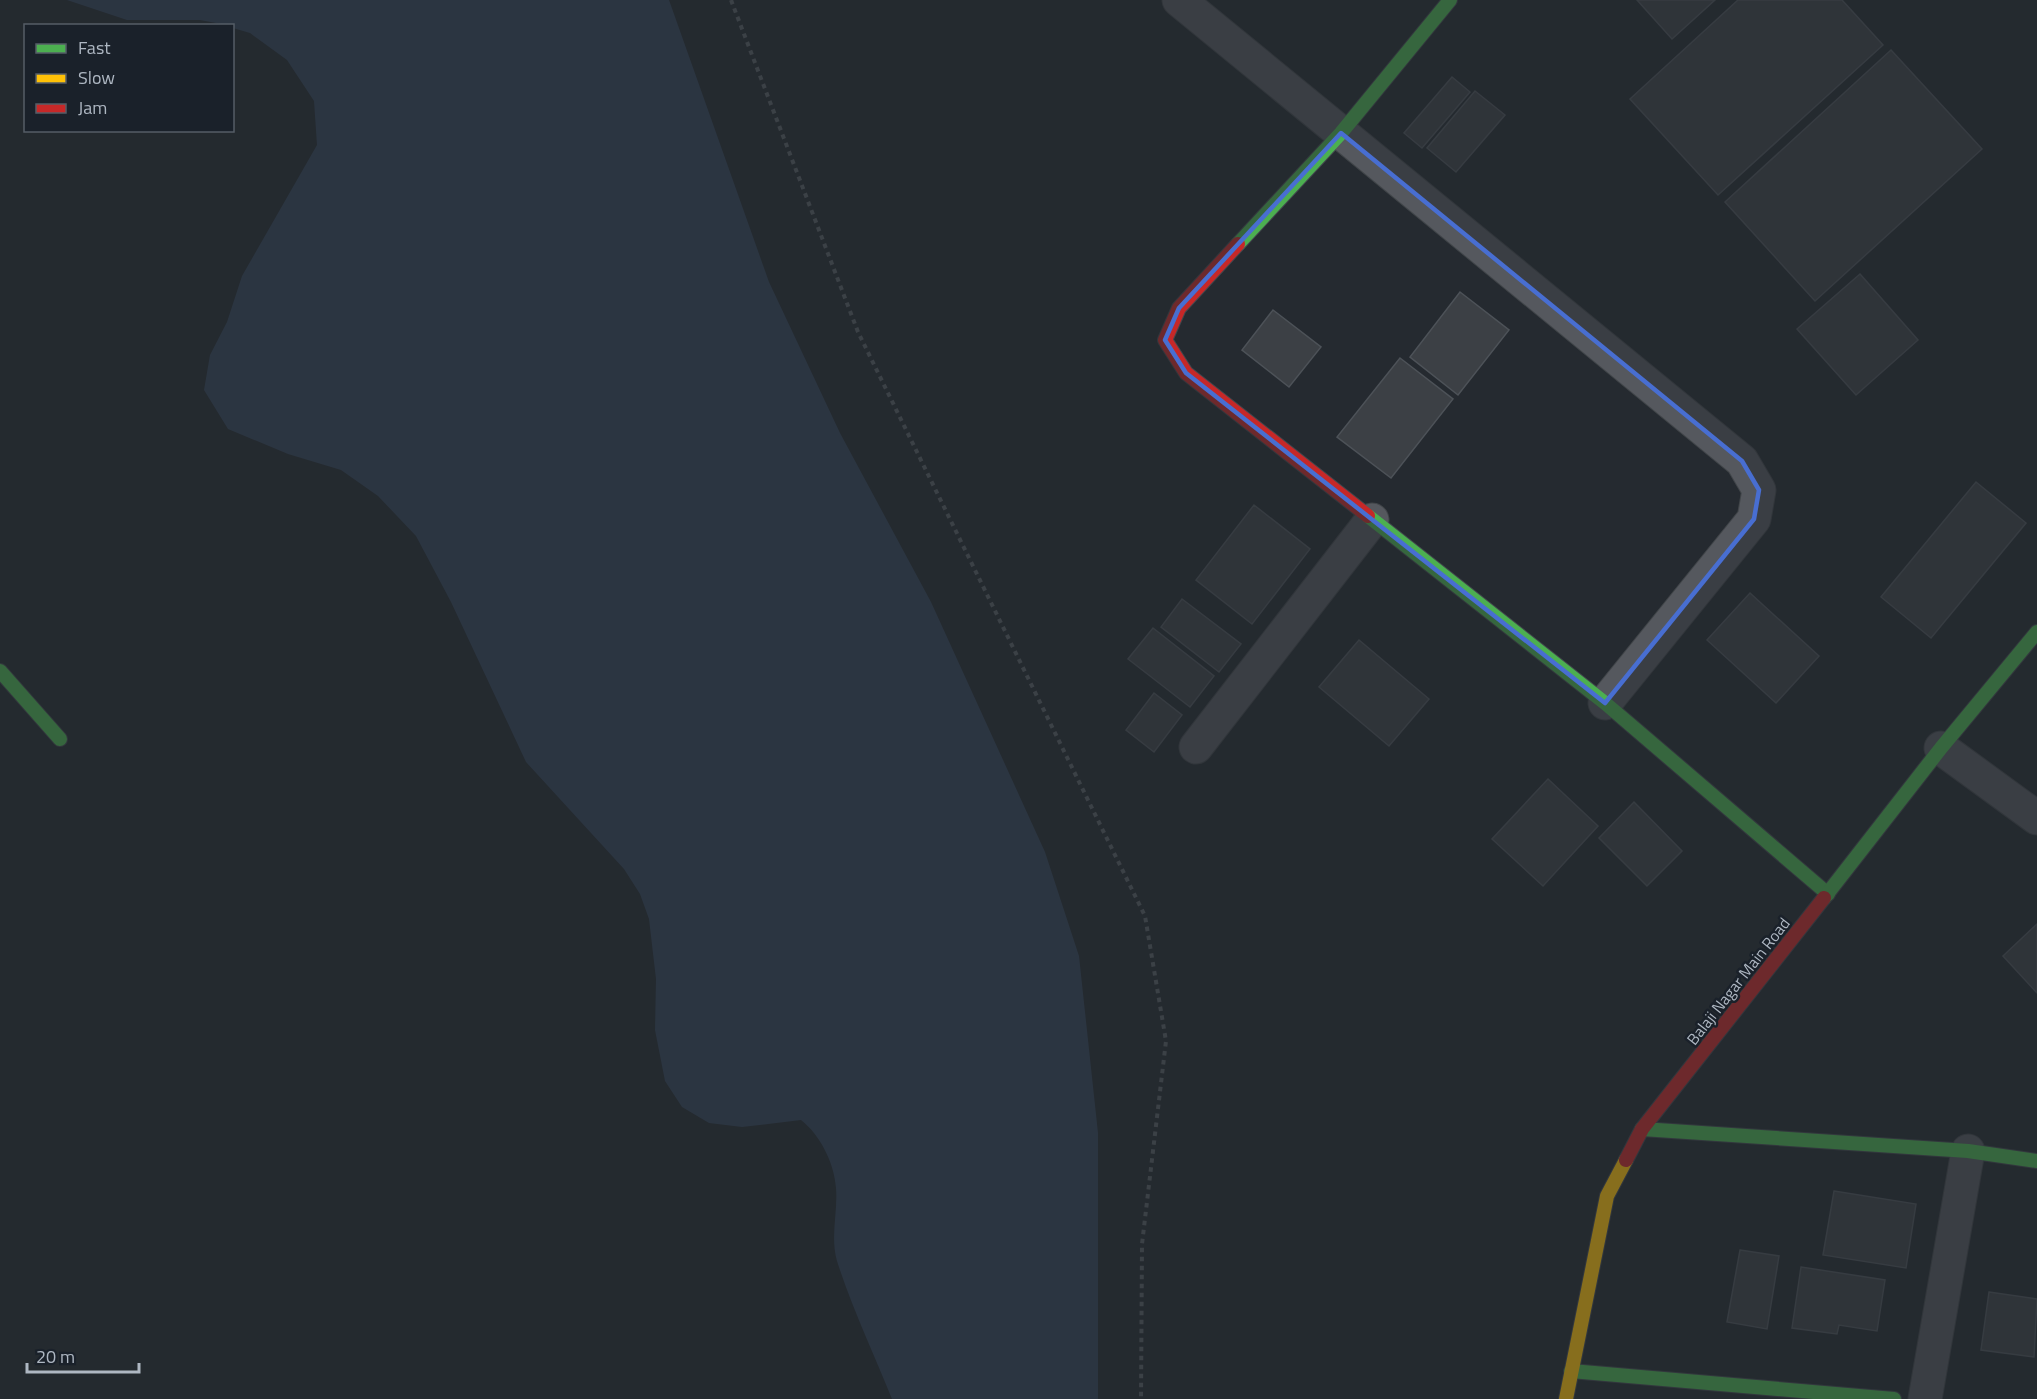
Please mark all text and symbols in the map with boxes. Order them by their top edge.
legend [24,24,234,132]
text: Fast [78,34,111,61]
text: Slow [78,64,115,91]
text: Jam [78,94,107,121]
street label: Balaji Nagar Main Road [1681,912,1795,1050]
scale bar [27,1336,140,1374]
text: 20 m [36,1343,75,1370]

